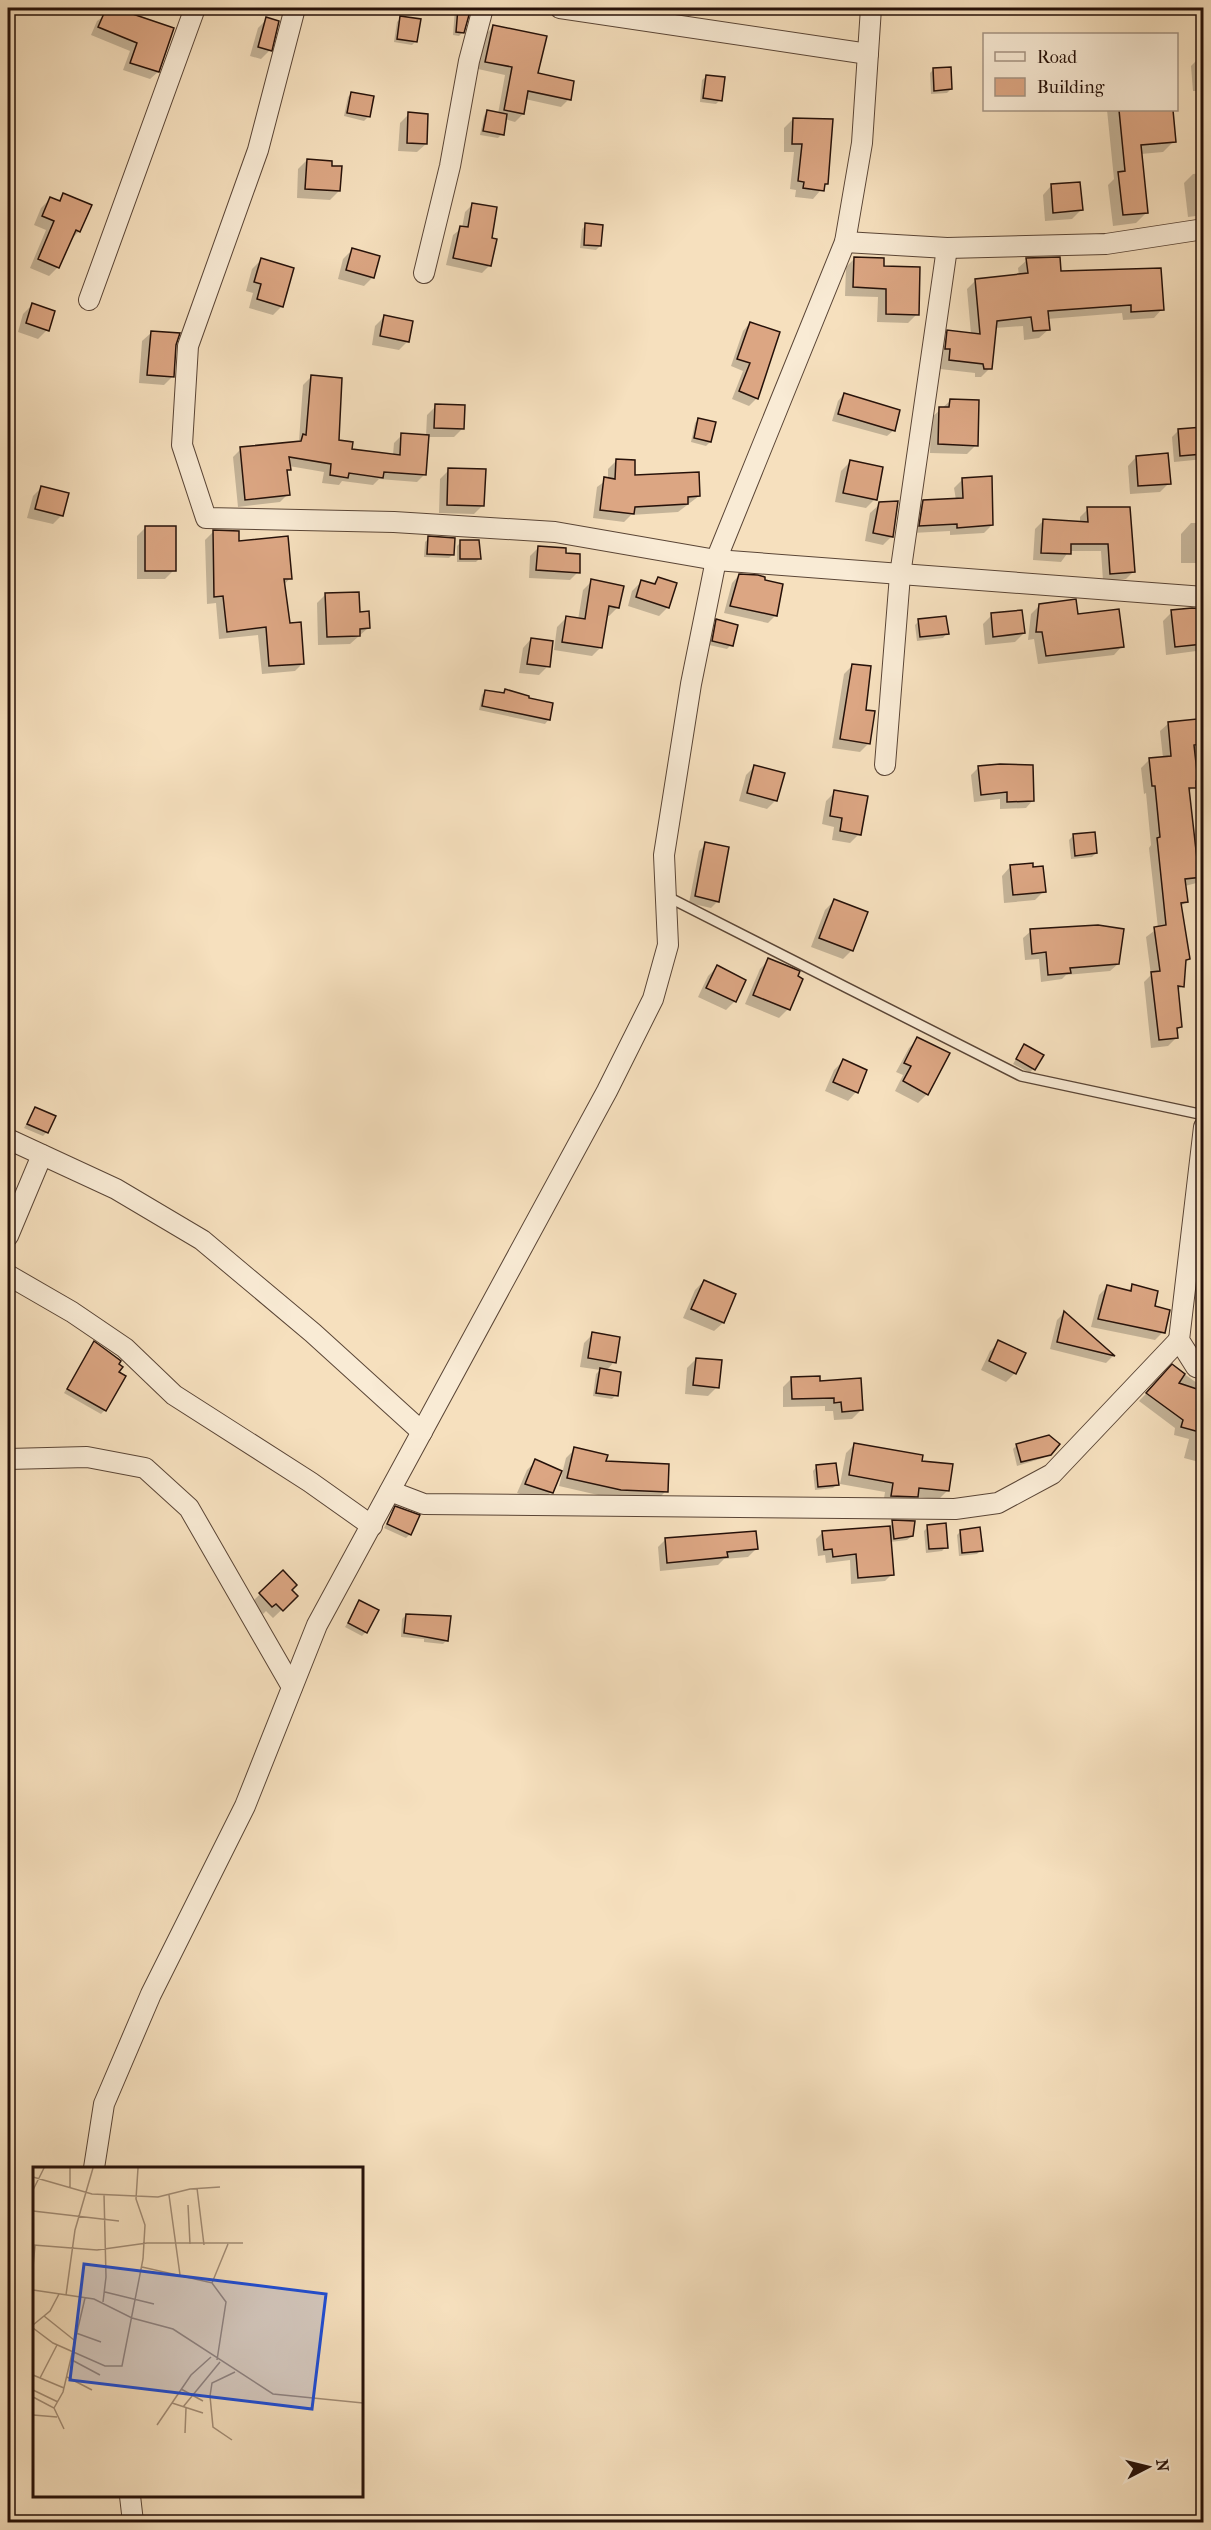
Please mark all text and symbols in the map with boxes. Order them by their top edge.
legend [983,33,1178,111]
text: Road [1037,47,1077,68]
text: Building [1037,77,1105,98]
inset map [33,2167,363,2497]
north arrow [1118,2437,1178,2497]
text: N [1152,2458,1173,2473]

